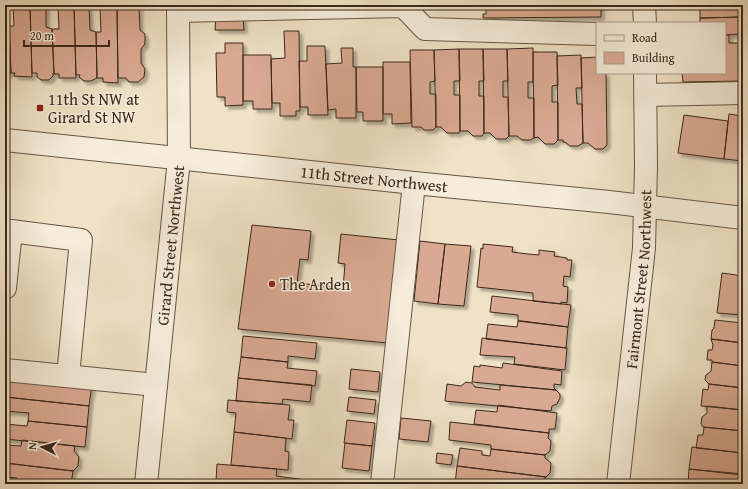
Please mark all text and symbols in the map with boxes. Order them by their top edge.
scale bar [24,22,109,48]
legend [596,22,726,74]
text: 20 m [30,27,54,44]
text: Road [632,29,658,46]
text: Building [632,49,675,66]
place label: 11th St NW at Girard St NW [48,87,140,129]
marker: 11th St NW at Girard St NW [35,103,45,113]
street label: 11th Street Northwest [299,159,449,198]
street label: Girard Street Northwest [150,164,190,327]
street label: Fairmont Street Northwest [619,189,657,370]
place label: The Arden [280,272,350,296]
marker: The Arden [267,279,277,289]
north arrow [22,427,62,467]
text: N [24,441,40,450]

